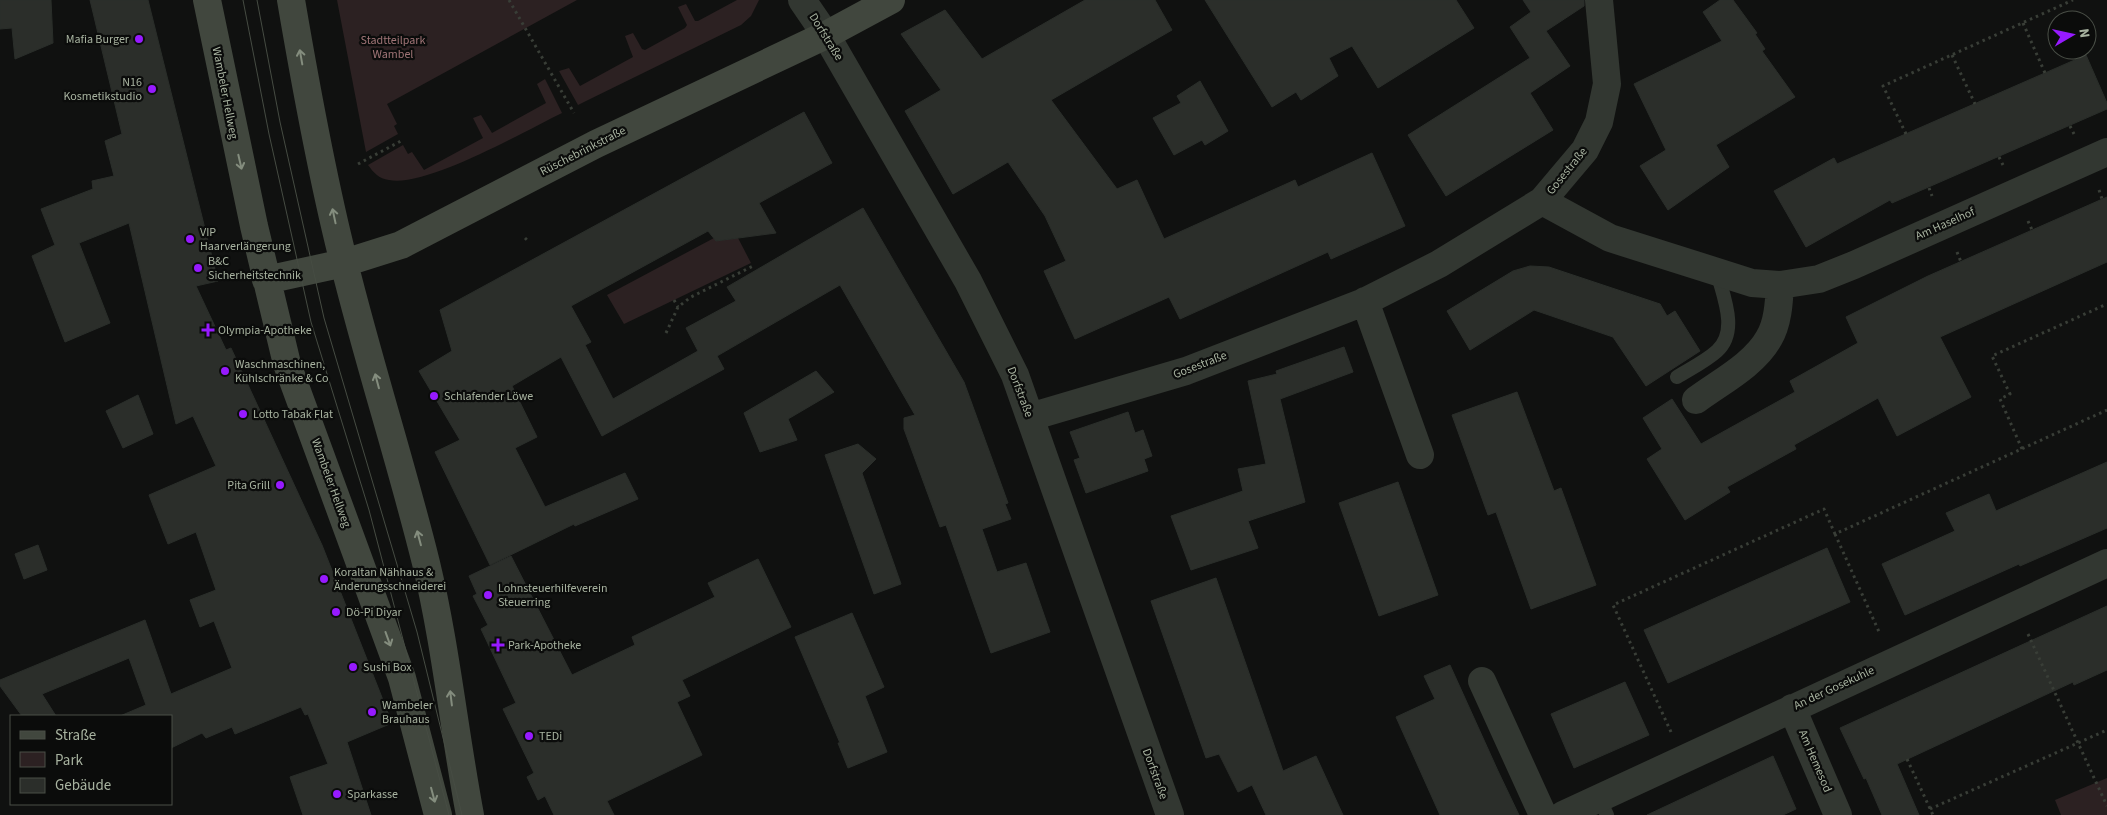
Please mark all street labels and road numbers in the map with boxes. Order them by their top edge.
street label: Dorfstraße [805,10,847,64]
street label: Wambeler Hellweg [208,45,242,141]
street label: Rüschebrinkstraße [537,122,629,180]
street label: Gosestraße [1543,144,1591,198]
street label: Am Haselhof [1913,203,1978,245]
street label: Gosestraße [1171,347,1229,383]
street label: Dorfstraße [1003,364,1037,420]
street label: Wambeler Hellweg [307,436,355,530]
street label: An der Gosekuhle [1791,662,1877,714]
street label: Am Hemesod [1794,727,1836,795]
street label: Dorfstraße [1138,746,1172,802]

